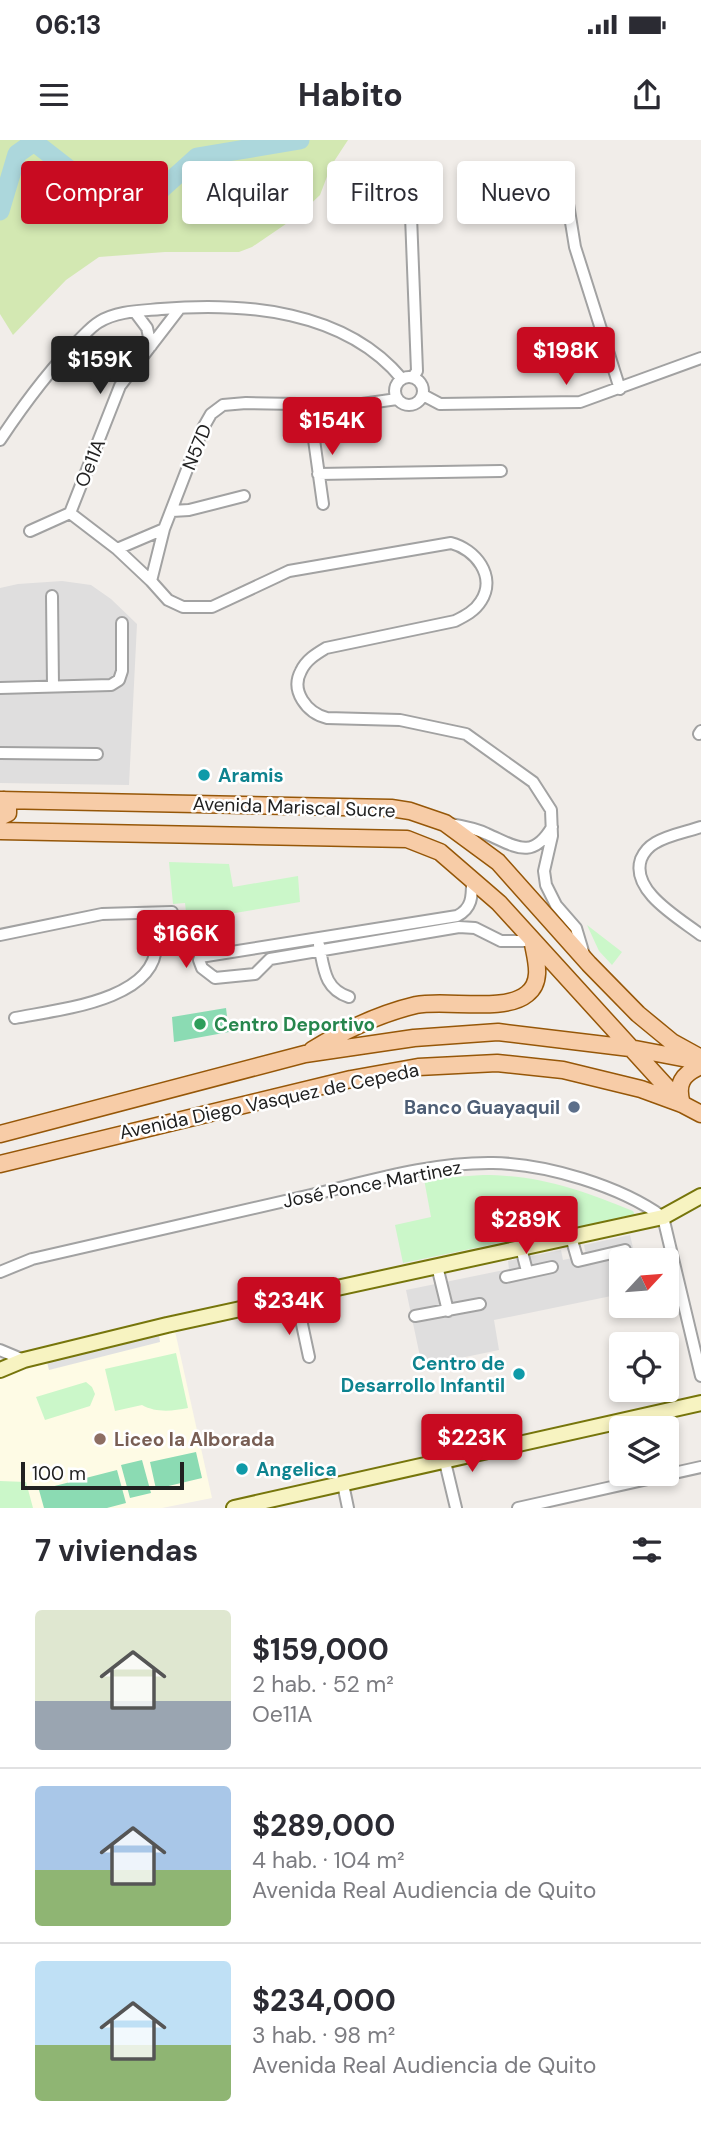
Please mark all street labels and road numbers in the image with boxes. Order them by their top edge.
street label: N57D [176,420,218,474]
street label: Oe11A [69,435,111,491]
street label: Avenida Mariscal Sucre [192,791,396,823]
street label: Avenida Diego Vasquez de Cepeda [117,1057,421,1145]
street label: José Ponce Martinez [281,1154,463,1214]

